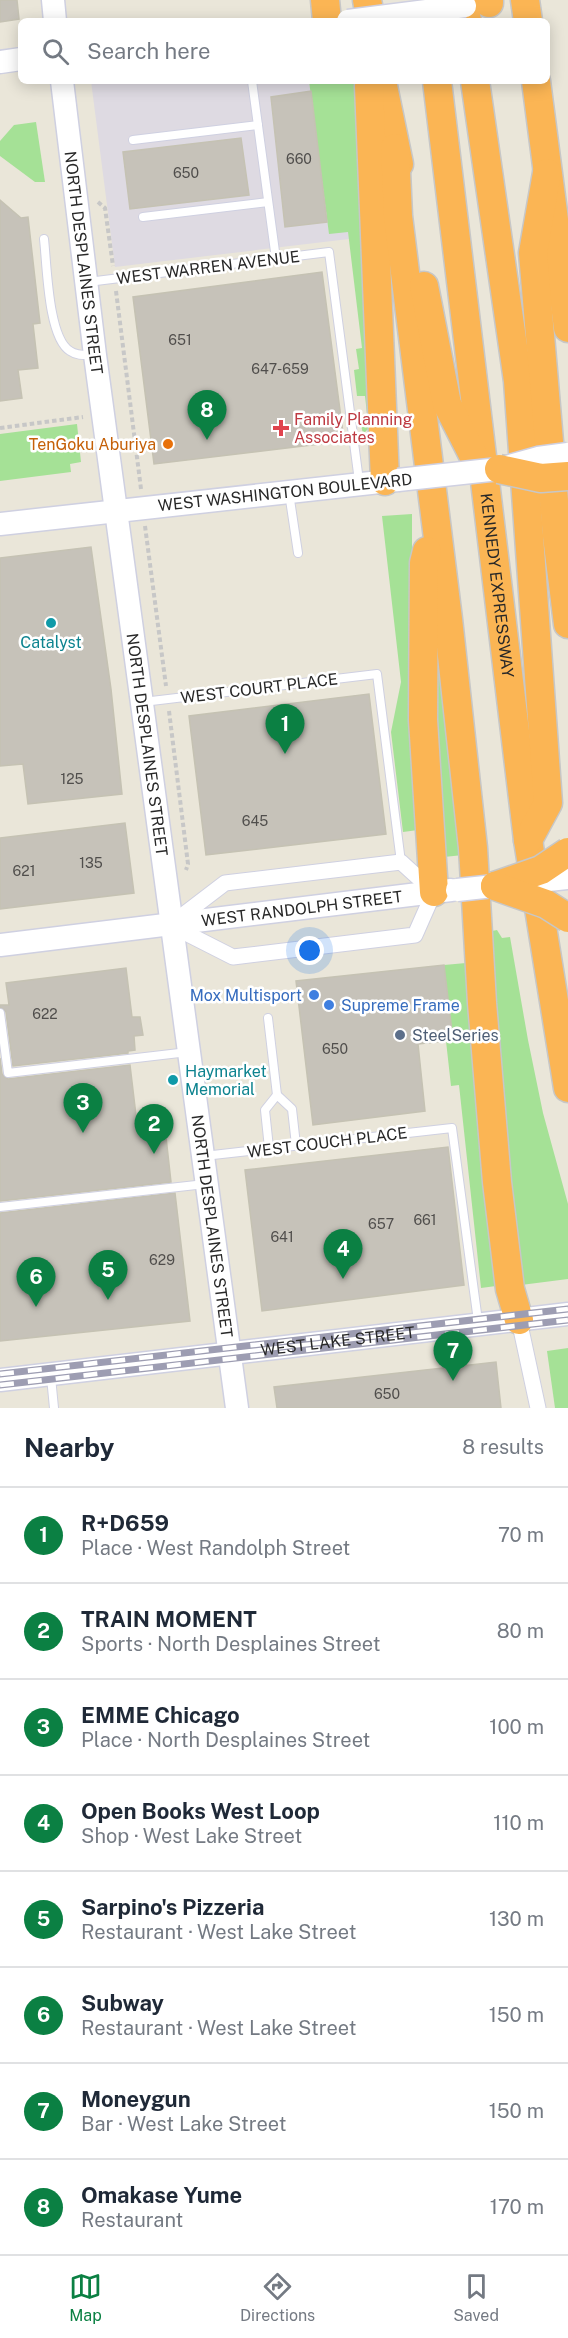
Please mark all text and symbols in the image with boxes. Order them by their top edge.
search box [18,18,550,84]
icon: search [39,35,72,68]
text: Search here [87,38,211,64]
street label: NORTH DESPLAINES STREET [61,150,107,376]
house number: 660 [286,151,312,167]
house number: 650 [173,165,199,181]
street label: WEST WARREN AVENUE [115,247,301,288]
house number: 651 [168,332,192,348]
house number: 647-659 [251,361,309,377]
pin: 8 [188,390,226,440]
place label: Family Planning Associates [294,410,413,447]
marker: Family Planning Associates [272,419,290,437]
place label: TenGoku Aburiya [29,435,156,454]
marker: TenGoku Aburiya [161,437,175,451]
street label: WEST WASHINGTON BOULEVARD [157,470,413,515]
street label: KENNEDY EXPRESSWAY [476,492,518,679]
marker: Catalyst [44,616,58,630]
street label: NORTH DESPLAINES STREET [123,632,172,858]
place label: Catalyst [20,633,82,652]
street label: WEST COURT PLACE [179,669,339,708]
pin: 1 [266,704,304,754]
house number: 125 [60,771,84,787]
house number: 645 [242,813,268,829]
house number: 135 [79,855,103,871]
house number: 621 [13,863,35,879]
street label: WEST RANDOLPH STREET [200,887,404,930]
your location [295,936,324,965]
place label: Mox Multisport [190,986,302,1005]
marker: Mox Multisport [307,988,321,1002]
place label: Supreme Frame [341,996,460,1015]
marker: Supreme Frame [322,998,336,1012]
house number: 622 [32,1006,58,1022]
place label: SteelSeries [412,1026,499,1045]
marker: SteelSeries [393,1028,407,1042]
house number: 650 [322,1041,348,1057]
place label: Haymarket Memorial [185,1062,267,1099]
marker: Haymarket Memorial [166,1073,180,1087]
pin: 3 [64,1084,103,1133]
pin: 2 [134,1104,174,1154]
street label: NORTH DESPLAINES STREET [188,1114,236,1339]
street label: WEST COUCH PLACE [246,1123,408,1162]
house number: 661 [413,1212,437,1228]
house number: 657 [368,1216,394,1232]
house number: 641 [270,1229,294,1245]
pin: 4 [324,1230,362,1279]
pin: 5 [88,1250,128,1300]
house number: 629 [149,1252,175,1268]
pin: 6 [16,1258,56,1307]
street label: WEST LAKE STREET [260,1323,416,1360]
pin: 7 [434,1332,472,1381]
house number: 650 [374,1386,400,1402]
text: Nearby [24,1432,114,1463]
text: 8 results [462,1435,544,1459]
text: R+D659 [81,1510,169,1536]
text: 1 [39,1523,48,1547]
text: 70 m [498,1523,544,1547]
text: Place · West Randolph Street [81,1536,350,1560]
text: TRAIN MOMENT [81,1606,257,1632]
text: 2 [37,1619,50,1643]
text: 80 m [497,1619,544,1643]
text: Sports · North Desplaines Street [81,1632,380,1656]
text: EMME Chicago [81,1702,240,1728]
text: 3 [37,1715,50,1739]
text: 100 m [489,1715,544,1739]
text: Place · North Desplaines Street [81,1728,370,1752]
text: Open Books West Loop [81,1798,320,1824]
text: 4 [37,1811,50,1835]
text: 110 m [493,1811,544,1835]
text: Shop · West Lake Street [81,1824,302,1848]
text: Sarpino's Pizzeria [81,1894,264,1920]
text: 5 [37,1907,50,1931]
text: 130 m [489,1907,544,1931]
text: Restaurant · West Lake Street [81,1920,356,1944]
text: Subway [81,1990,164,2016]
text: 6 [37,2003,50,2027]
text: 150 m [489,2003,544,2027]
text: Restaurant · West Lake Street [81,2016,356,2040]
text: Moneygun [81,2086,191,2112]
text: 7 [37,2099,50,2123]
text: 150 m [489,2099,544,2123]
text: Bar · West Lake Street [81,2112,287,2136]
text: Omakase Yume [81,2182,242,2208]
text: 8 [37,2195,50,2219]
text: 170 m [490,2195,544,2219]
text: Restaurant [81,2208,183,2232]
tab: Map [69,2270,102,2325]
tab: Directions [240,2270,315,2325]
tab: Saved [453,2270,499,2325]

